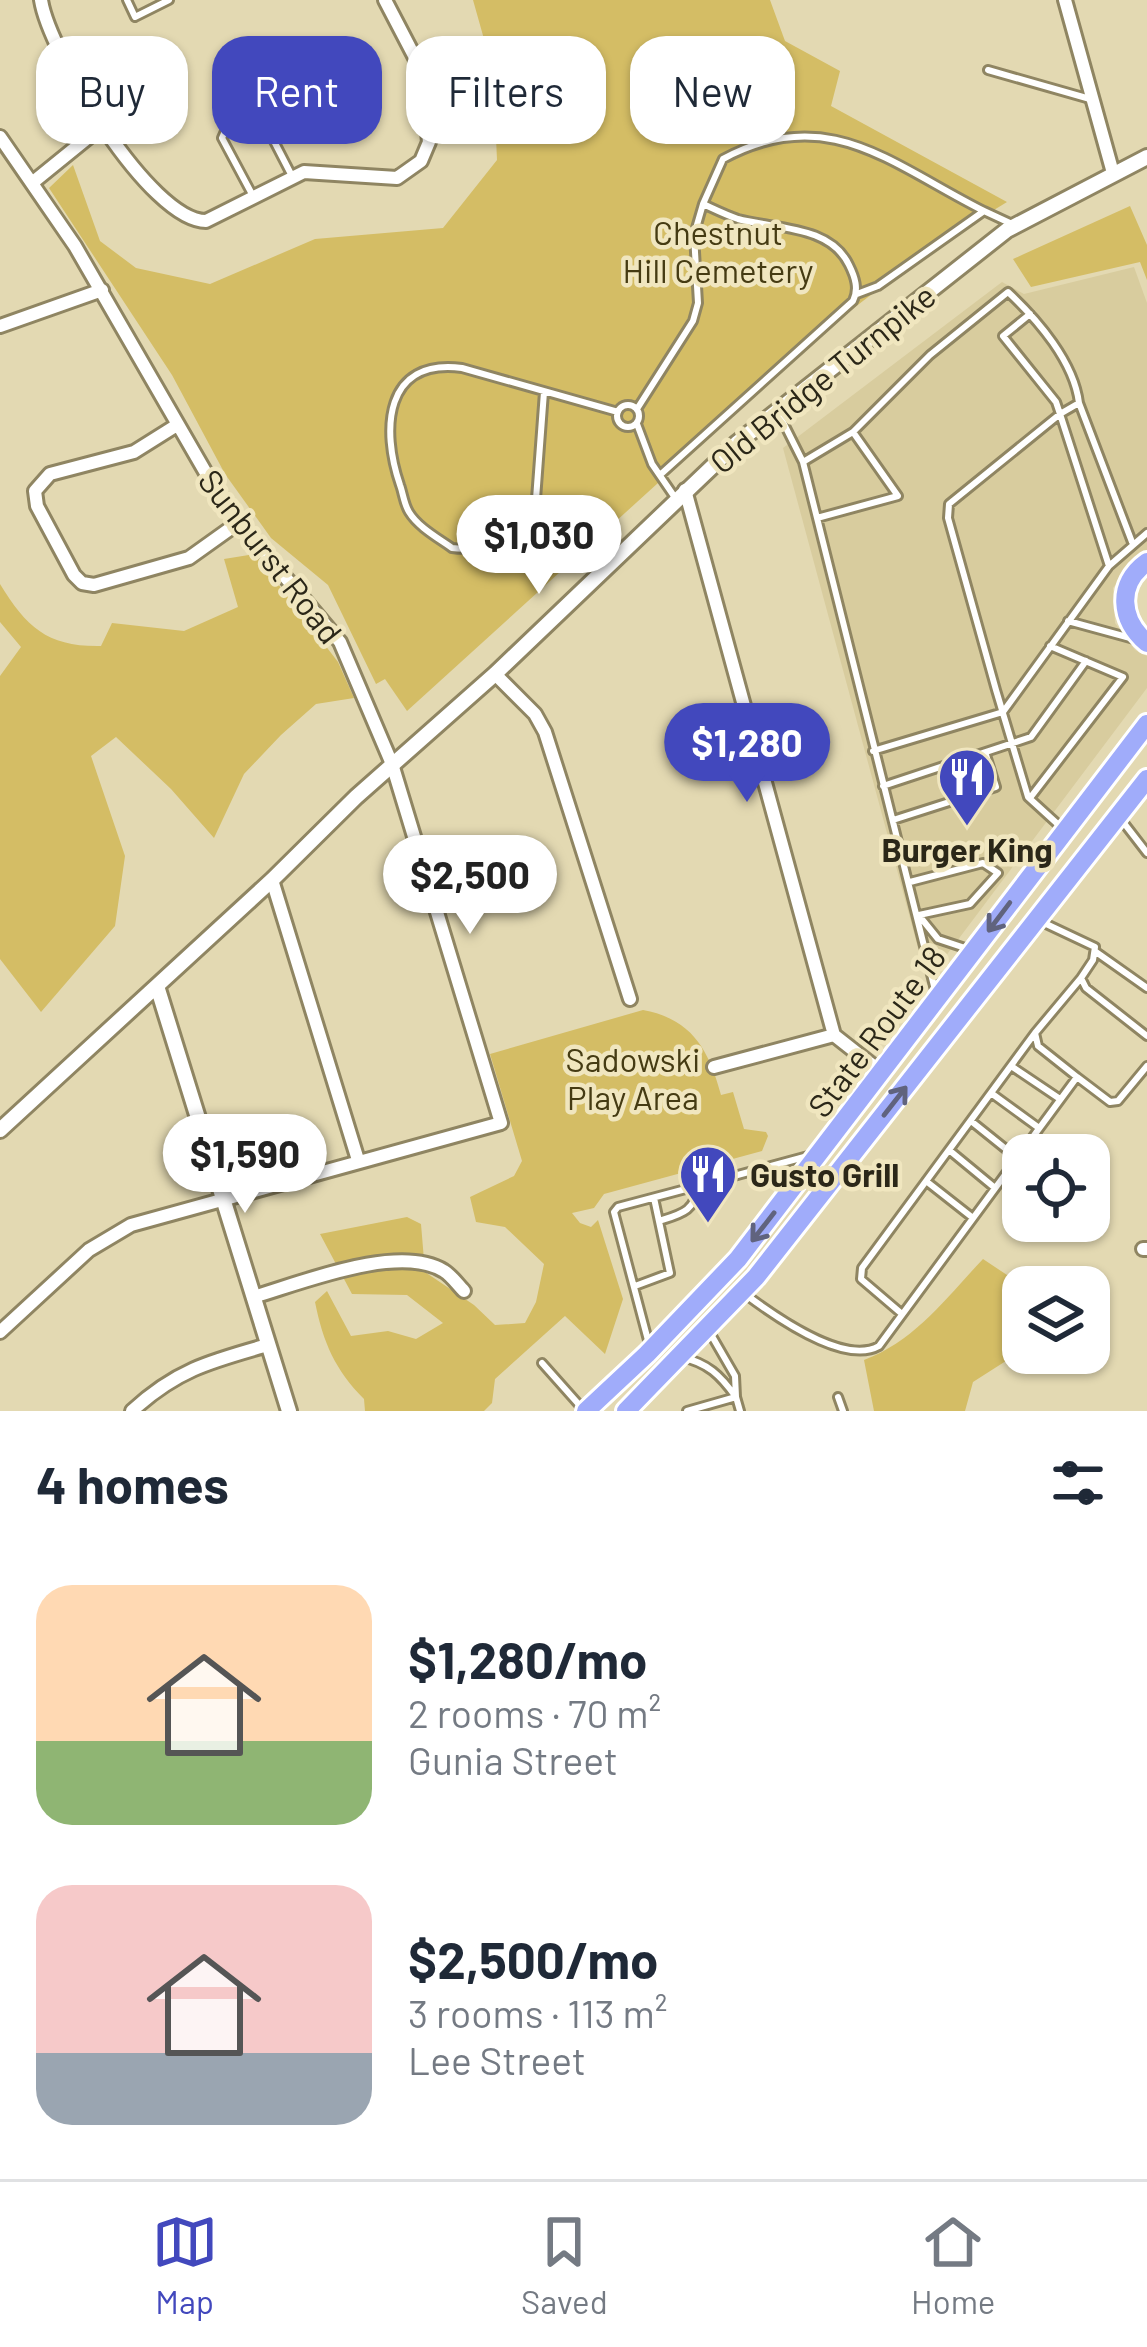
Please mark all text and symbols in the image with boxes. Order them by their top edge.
chip: Buy [36,36,188,144]
chip: Rent [212,36,382,144]
chip: Filters [406,36,606,144]
chip: New [630,36,795,144]
park label: Chestnut Hill Cemetery [622,212,814,290]
street label: Old Bridge Turnpike [701,275,943,481]
street label: Sunburst Road [191,461,351,651]
pin: $1,030 [441,495,637,597]
text: $1,030 [484,510,594,557]
pin: $1,280 [649,703,845,805]
text: $1,280 [691,718,803,765]
restaurant icon: Burger King [936,746,998,828]
place label: Burger King [881,829,1053,869]
pin: $2,500 [372,835,568,937]
text: $2,500 [410,850,530,897]
one-way arrow [987,900,1013,933]
street label: State Route 18 [799,938,953,1124]
park label: Sadowski Play Area [565,1039,701,1117]
one-way arrow [881,1086,908,1118]
pin: $1,590 [147,1114,343,1216]
text: $1,590 [190,1129,300,1176]
map controls [1002,1134,1110,1374]
button: locate [1002,1134,1110,1242]
restaurant icon: Gusto Grill [677,1143,739,1225]
place label: Gusto Grill [750,1154,899,1194]
one-way arrow [750,1211,777,1243]
button: layers [1002,1266,1110,1374]
icon: filters [1045,1450,1111,1516]
text: 4 homes [36,1453,229,1514]
text: $1,280/mo [408,1628,647,1689]
icon: home [132,1633,276,1777]
text: 2 rooms · 70 m² [408,1689,661,1736]
text: Gunia Street [408,1736,618,1783]
text: $2,500/mo [408,1928,658,1989]
icon: home [132,1933,276,2077]
text: 3 rooms · 113 m² [408,1989,667,2036]
text: Lee Street [408,2036,586,2083]
tab: Map [152,2209,218,2321]
tab: Saved [521,2209,608,2321]
tab: Home [911,2209,995,2321]

